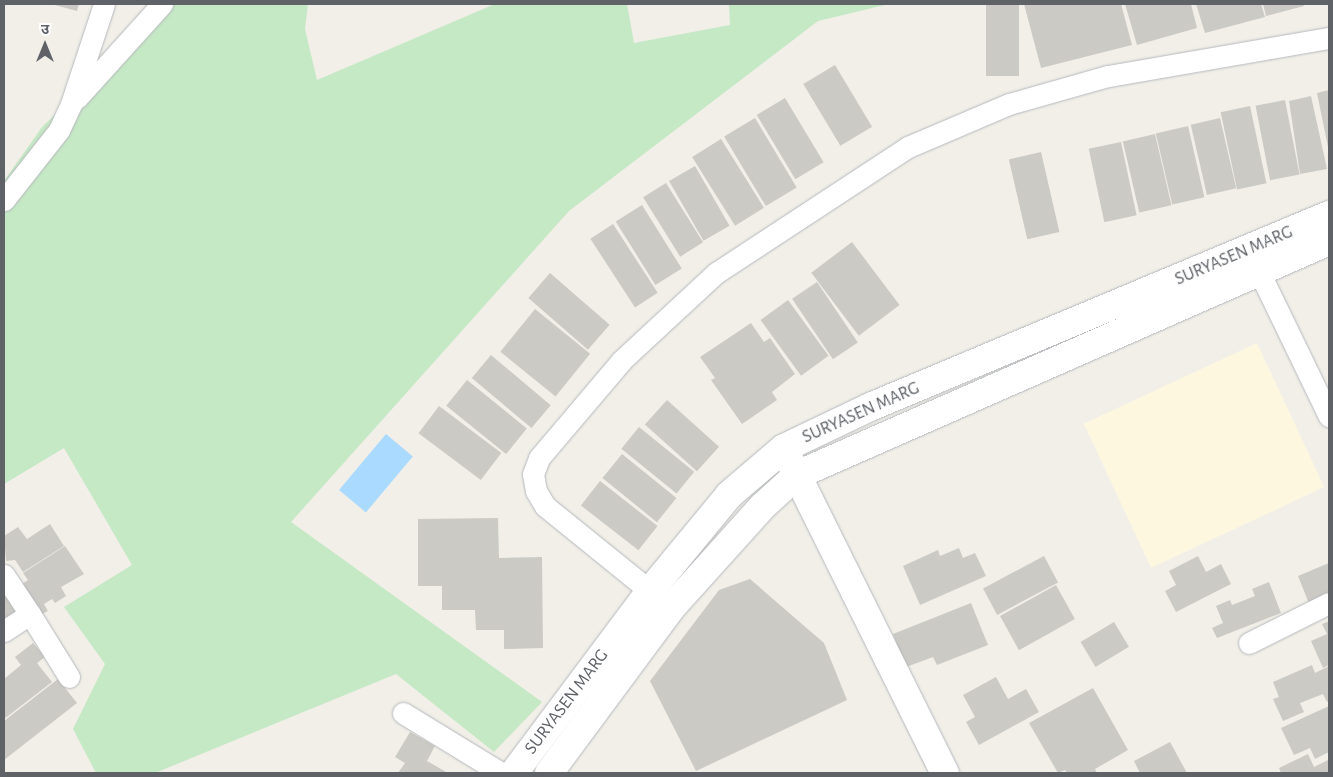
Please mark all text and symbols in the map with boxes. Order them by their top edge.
north arrow [20,20,70,70]
text: उ [41,23,49,37]
street label: SURYASEN MARG [1172,221,1296,291]
street label: SURYASEN MARG [799,378,923,448]
street label: SURYASEN MARG [520,645,614,759]

